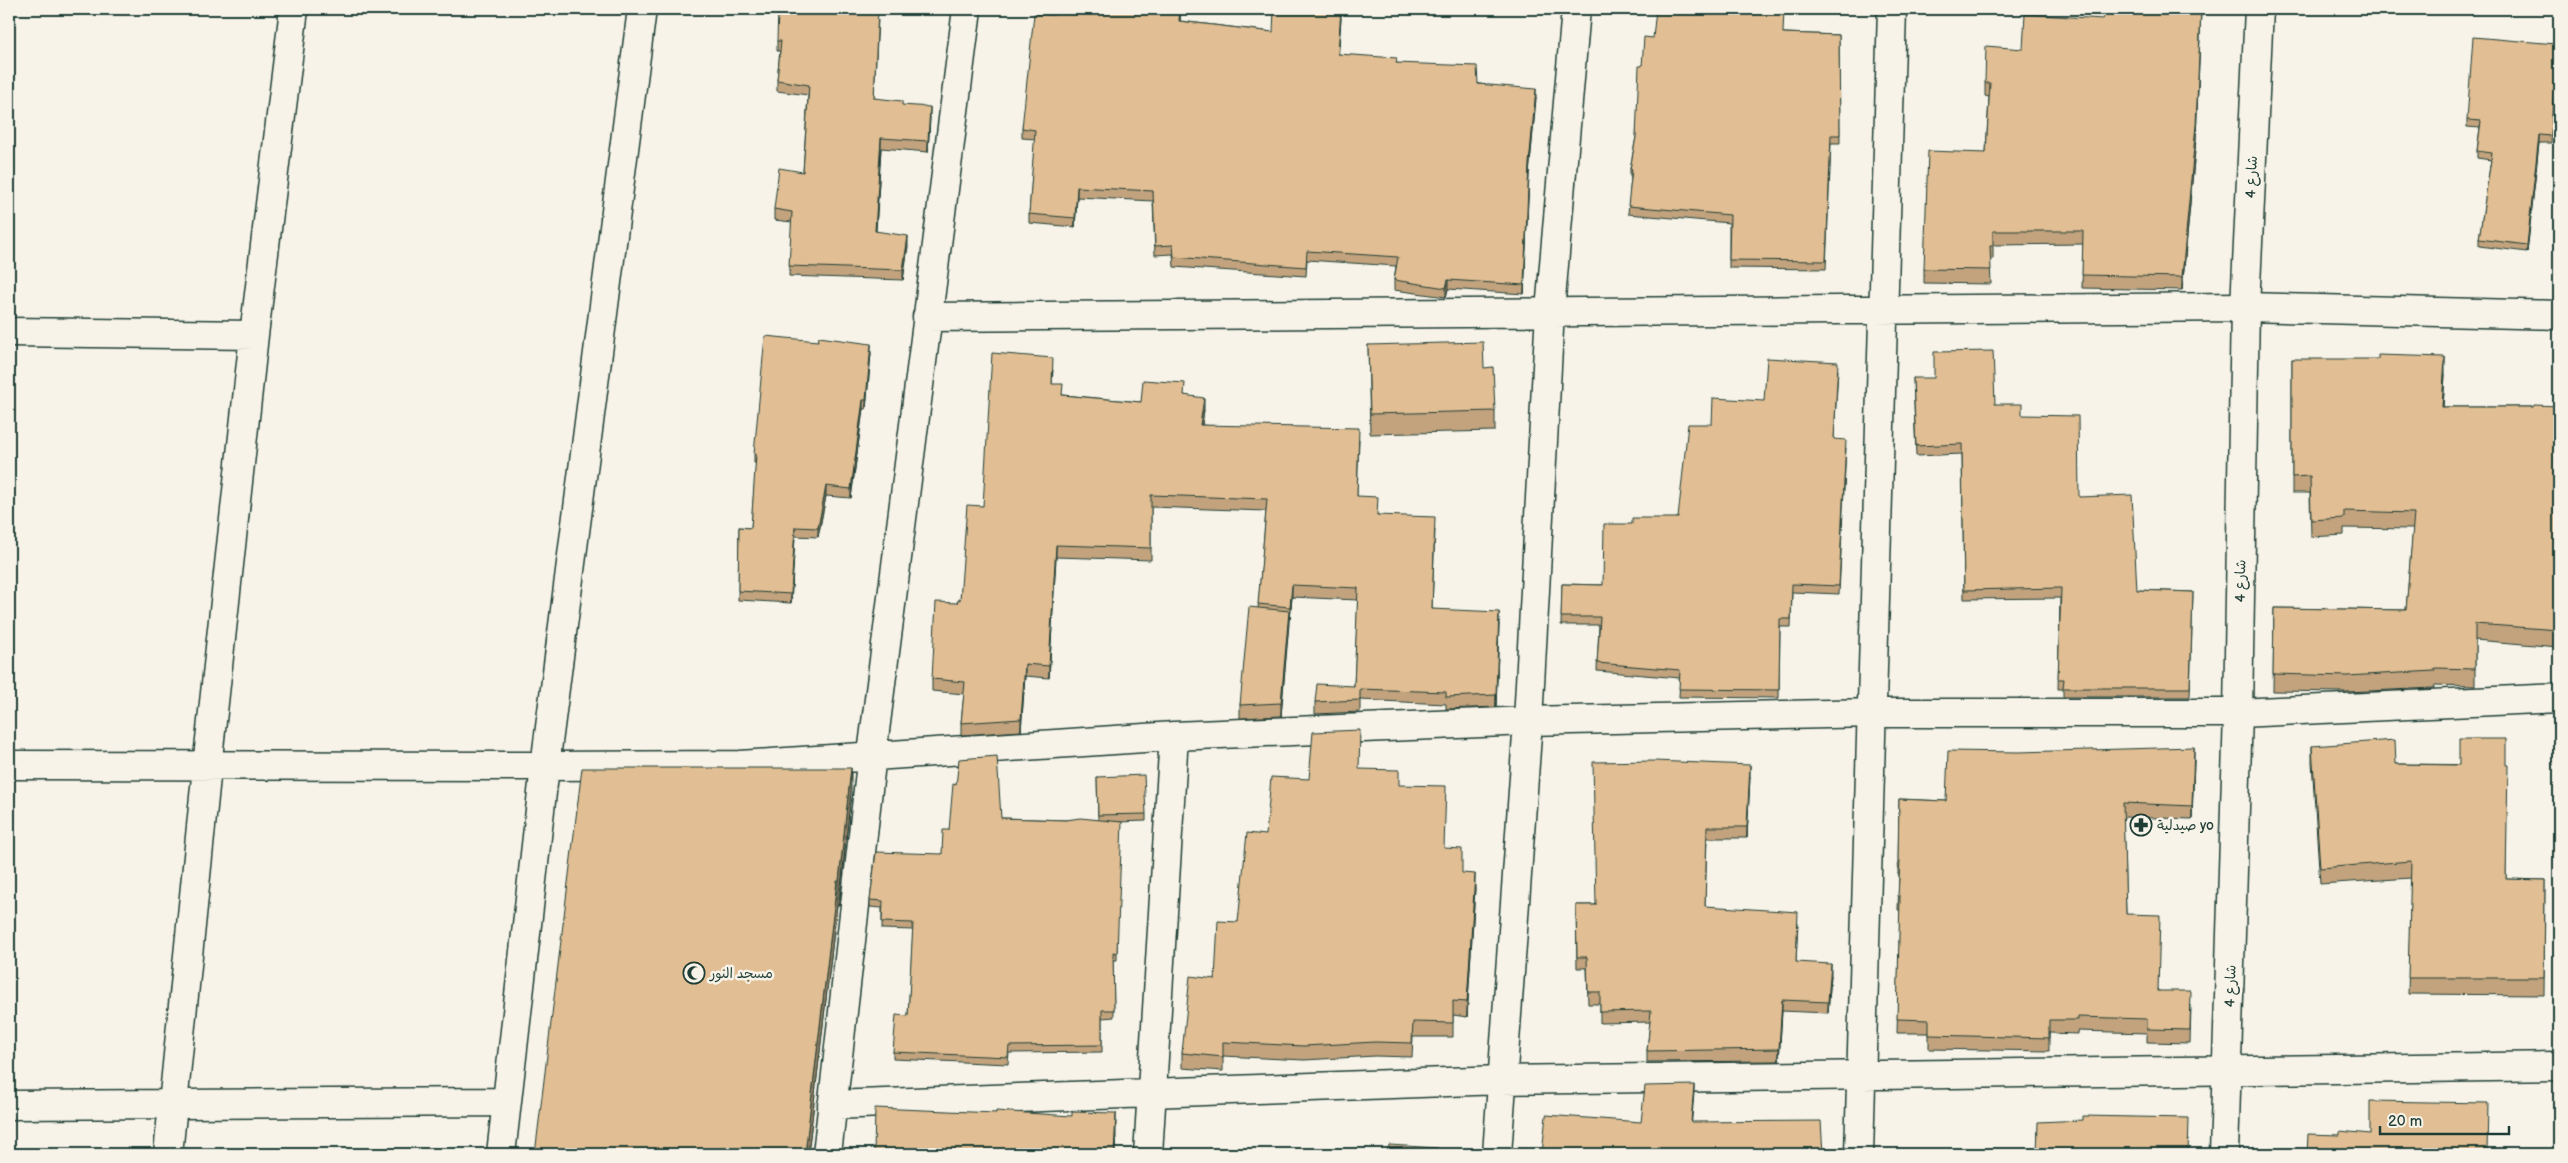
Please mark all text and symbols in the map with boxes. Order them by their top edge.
street label: شارع 4 [2242,155,2262,199]
street label: شارع 4 [2232,560,2250,602]
pharmacy icon: صيدلية yo [2129,813,2153,837]
place label: صيدلية yo [2157,817,2214,834]
mosque icon: مسجد النور [682,961,706,985]
street label: شارع 4 [2221,964,2241,1008]
place label: مسجد النور [709,965,773,983]
scale bar [2380,1103,2509,1135]
text: 20 m [2388,1112,2422,1131]

